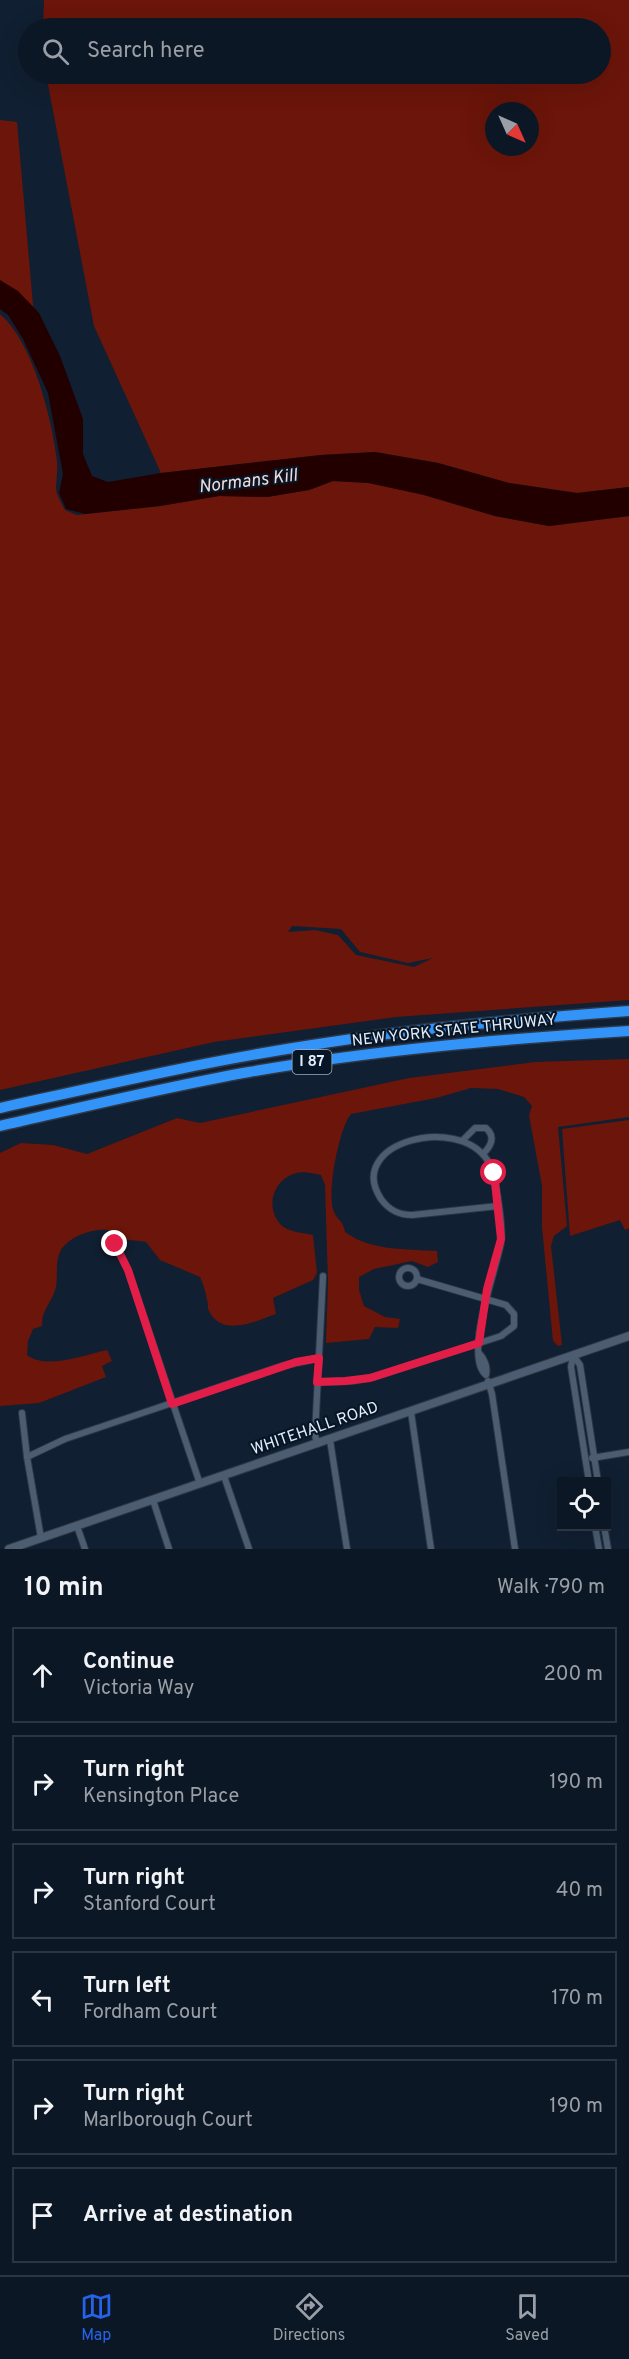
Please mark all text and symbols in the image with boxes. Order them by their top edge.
search box [18,18,611,84]
icon: search [39,35,72,68]
text: Search here [87,38,205,65]
north arrow [485,102,539,156]
water label: Normans Kill [197,464,300,499]
street label: NEW YORK STATE THRUWAY [351,1010,557,1052]
road number: I 87 [292,1050,332,1074]
route start [480,1159,506,1185]
route end [101,1230,127,1256]
street label: WHITEHALL ROAD [249,1398,381,1460]
map controls [557,1477,611,1531]
button: locate [557,1477,611,1531]
text: 10 min [24,1572,104,1605]
text: Walk · 790 m [497,1575,605,1601]
text: Continue [83,1649,174,1676]
icon: ahead [26,1659,59,1692]
text: 200 m [544,1662,603,1688]
text: Victoria Way [83,1676,194,1702]
text: Turn right [83,1757,185,1784]
icon: right [26,1767,59,1800]
text: 190 m [549,1770,603,1796]
text: Kensington Place [83,1784,239,1810]
text: Turn right [83,1865,185,1892]
icon: right [26,1875,59,1908]
text: 40 m [556,1878,603,1904]
text: Stanford Court [83,1892,216,1918]
text: Turn left [83,1973,171,2000]
icon: left [26,1983,59,2016]
text: 170 m [551,1986,603,2012]
text: Fordham Court [83,2000,217,2026]
text: Turn right [83,2081,185,2108]
icon: right [26,2091,59,2124]
text: 190 m [549,2094,603,2120]
text: Marlborough Court [83,2108,253,2134]
icon: arrive [26,2199,59,2232]
text: Arrive at destination [83,2202,293,2229]
tab: Map [80,2290,113,2346]
tab: Directions [273,2290,345,2346]
tab: Saved [505,2290,549,2346]

